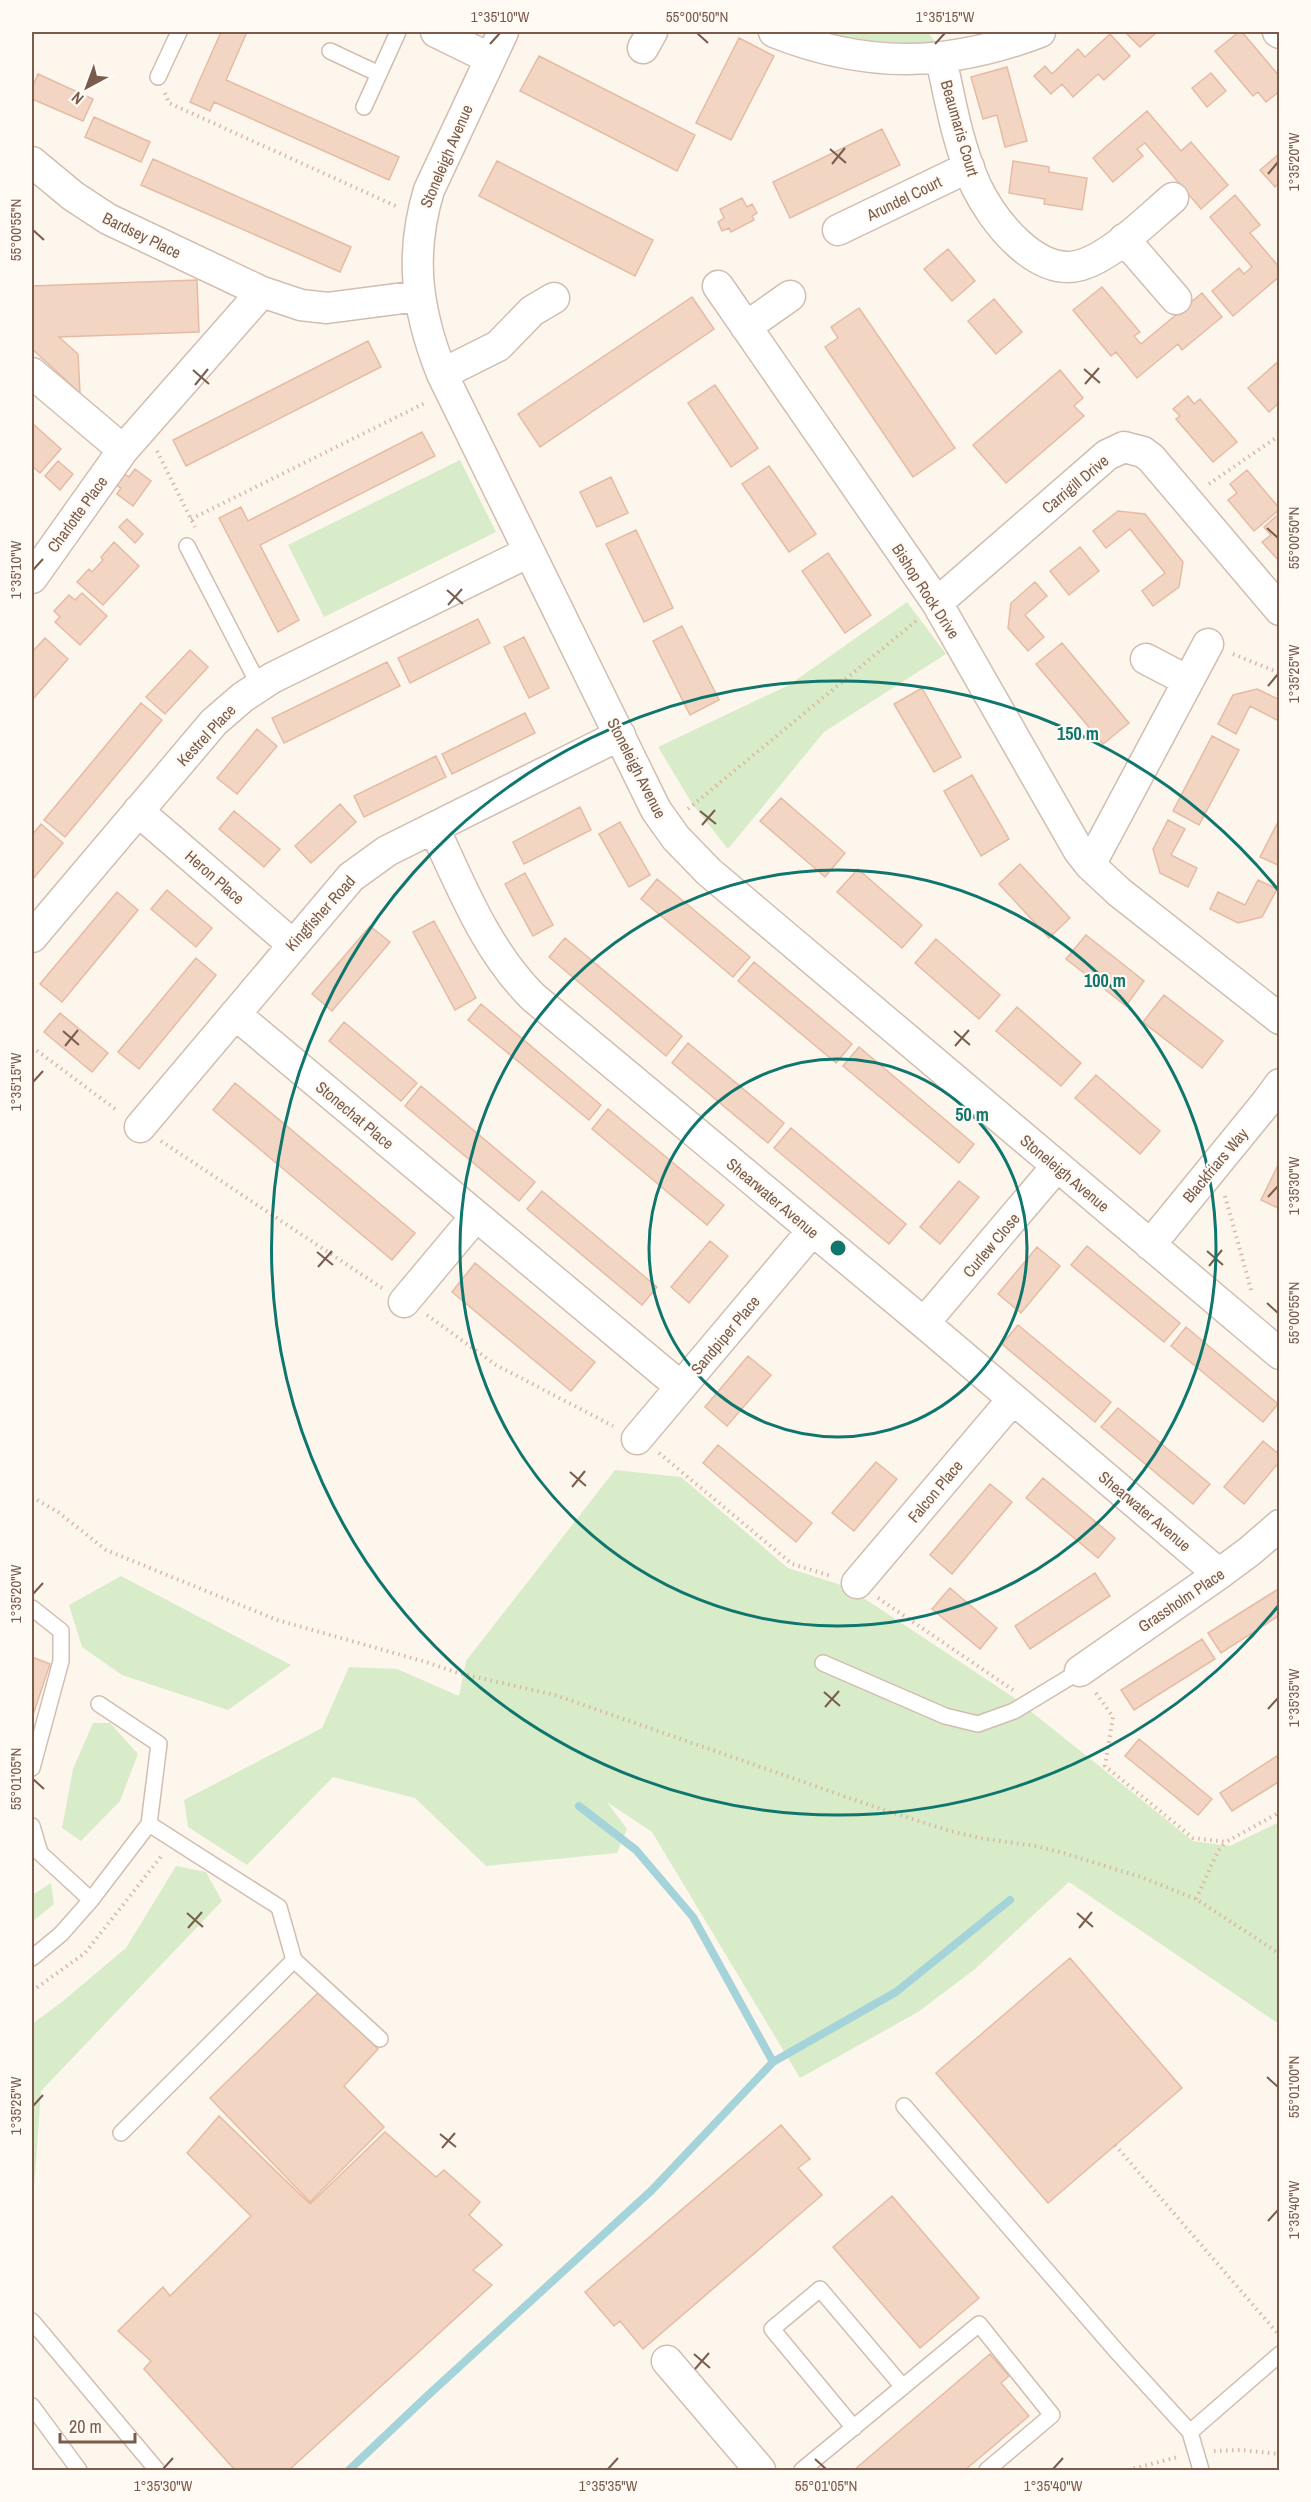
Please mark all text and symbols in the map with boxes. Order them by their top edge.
text: 1°35'10"W [471,6,530,27]
text: 55°00'50"N [666,6,728,27]
text: 1°35'15"W [916,6,975,27]
north arrow [57,57,117,117]
street label: Beaumaris Court [936,77,984,179]
text: N [66,87,88,110]
street label: Stoneleigh Avenue [414,101,478,211]
text: 1°35'20"W [1283,132,1304,191]
street label: Arundel Court [862,170,946,226]
text: 55°00'55"N [5,199,26,261]
street label: Bardsey Place [99,207,185,263]
street label: Carrigill Drive [1037,450,1113,518]
street label: Charlotte Place [42,471,112,557]
text: 55°00'50"N [1283,507,1304,569]
street label: Bishop Rock Drive [887,539,965,643]
text: 1°35'10"W [5,540,26,599]
text: 1°35'25"W [1283,644,1304,703]
street label: Kestrel Place [172,699,240,771]
street label: Stoneleigh Avenue [602,714,672,822]
text: 150 m [1057,721,1099,746]
street label: Heron Place [181,845,249,909]
street label: Kingfisher Road [280,870,360,956]
text: 100 m [1084,968,1126,993]
text: 1°35'15"W [5,1052,26,1111]
street label: Stonechat Place [311,1076,399,1154]
text: 50 m [955,1102,989,1127]
street label: Blackfriars Way [1177,1123,1253,1207]
street label: Stoneleigh Avenue [1016,1129,1114,1217]
street label: Shearwater Avenue [722,1153,824,1243]
text: 1°35'30"W [1283,1156,1304,1215]
street label: Curlew Close [957,1208,1025,1282]
centre of rings [828,1238,848,1258]
text: 55°00'55"N [1283,1282,1304,1344]
street label: Sandpiper Place [685,1291,765,1379]
street label: Falcon Place [902,1455,968,1527]
street label: Shearwater Avenue [1094,1466,1196,1556]
street label: Grassholm Place [1133,1563,1229,1637]
text: 1°35'20"W [5,1564,26,1623]
text: 1°35'35"W [1283,1668,1304,1727]
text: 55°01'05"N [5,1748,26,1810]
text: 55°01'00"N [1283,2056,1304,2118]
text: 1°35'25"W [5,2076,26,2135]
text: 1°35'40"W [1283,2180,1304,2239]
scale bar [60,2406,135,2444]
text: 20 m [69,2414,102,2439]
text: 1°35'30"W [134,2475,193,2496]
text: 1°35'35"W [579,2475,638,2496]
text: 55°01'05"N [795,2475,857,2496]
text: 1°35'40"W [1024,2475,1083,2496]

